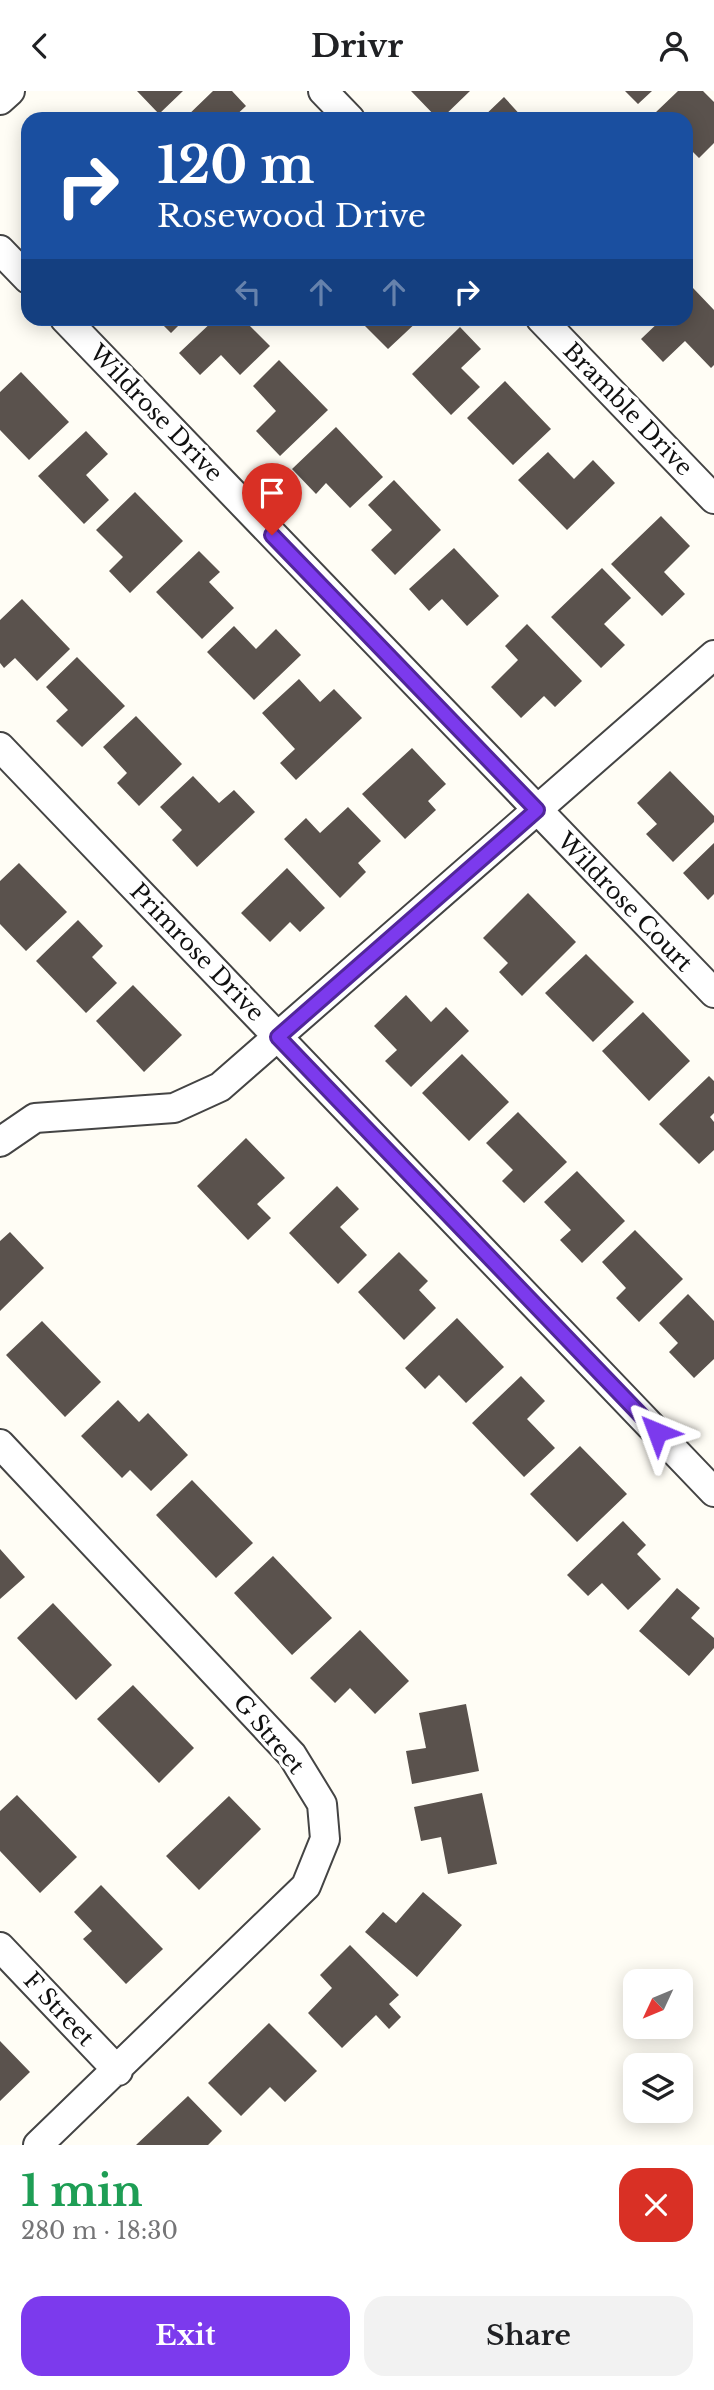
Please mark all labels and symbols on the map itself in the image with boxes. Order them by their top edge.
street label: Bramble Drive [557,337,699,481]
street label: Wildrose Drive [83,338,228,487]
pin [242,463,302,535]
street label: Wildrose Court [551,826,699,977]
street label: Primrose Drive [124,877,270,1027]
position arrow [620,1395,694,1469]
street label: G Street [228,1689,311,1780]
street label: F Street [18,1966,100,2052]
north arrow [623,1969,693,2039]

